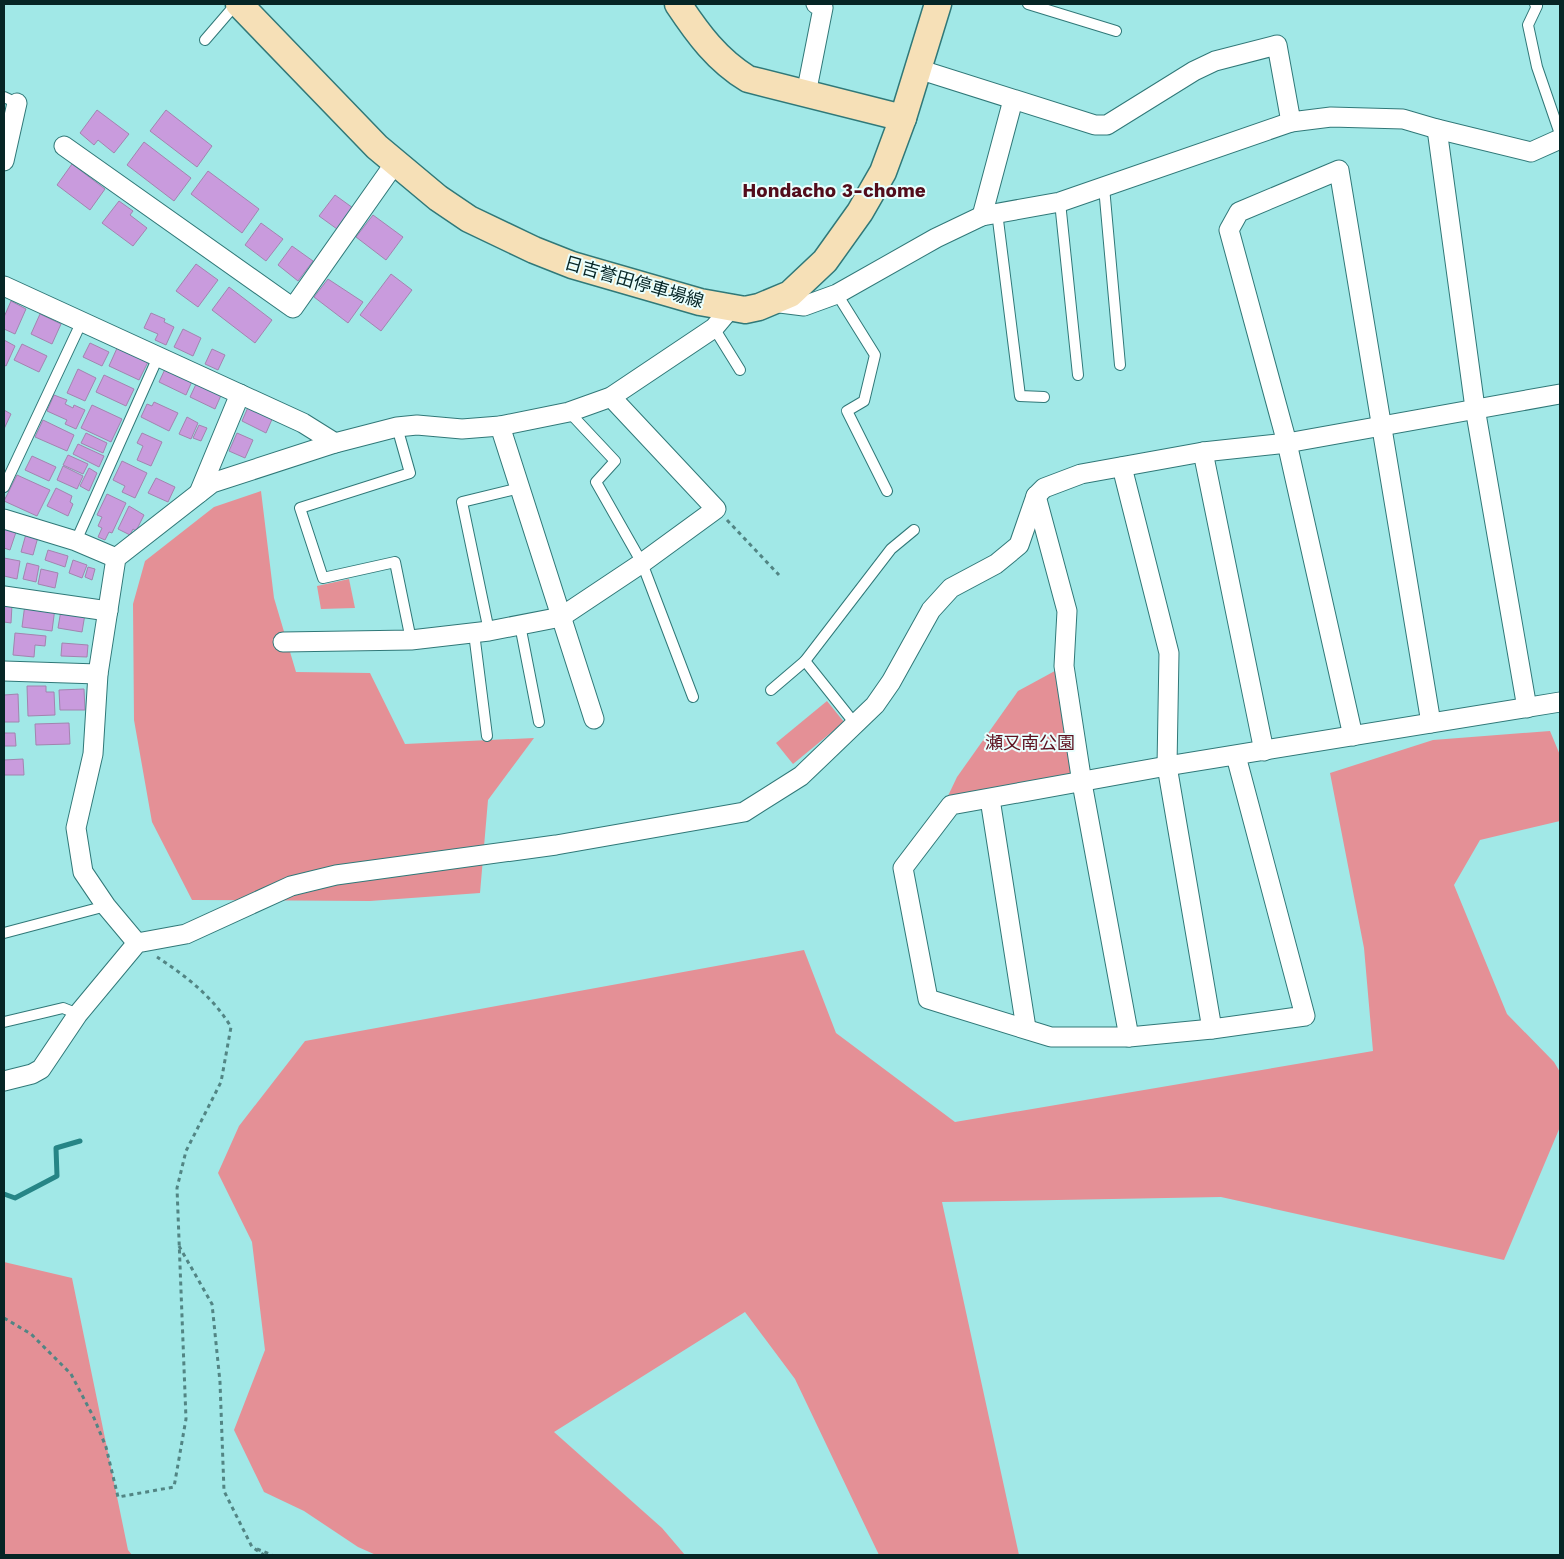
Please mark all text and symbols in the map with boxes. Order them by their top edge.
district label: Hondacho 3-chome [742,179,926,202]
street label: 日吉誉田停車場線 [562,252,706,311]
park label: 瀬又南公園 [985,732,1075,753]

